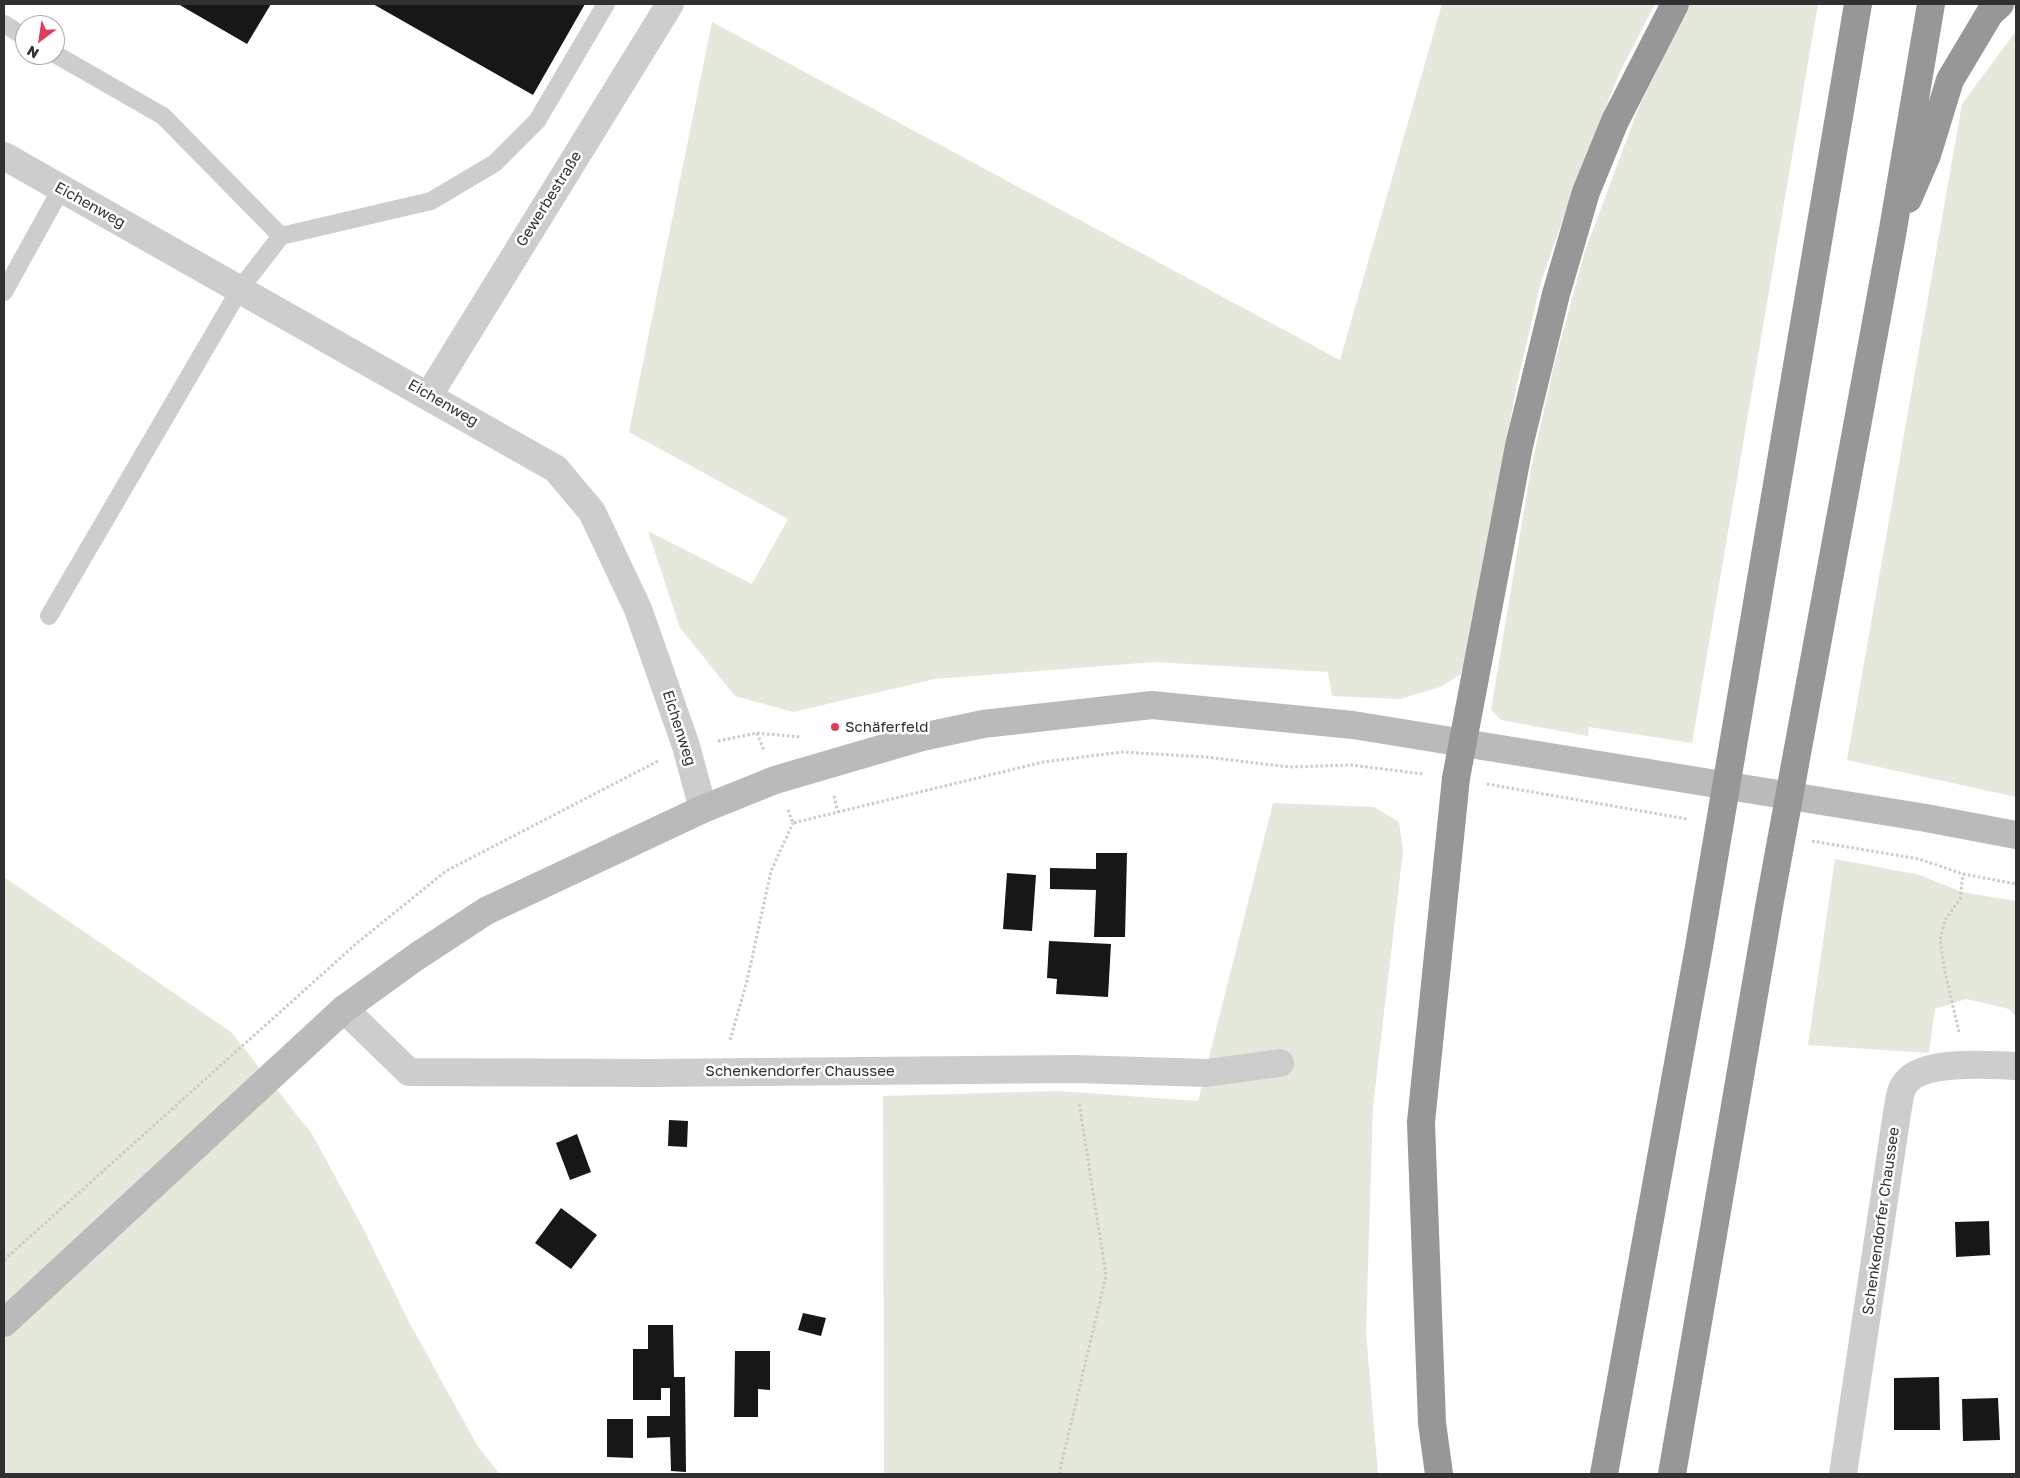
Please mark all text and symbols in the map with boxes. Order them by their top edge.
north arrow [15,15,65,65]
text: N [24,42,41,62]
street label: Gewerbestraße [512,148,586,250]
street label: Eichenweg [51,178,129,232]
street label: Eichenweg [405,376,481,430]
street label: Eichenweg [658,688,700,768]
place label: Schäferfeld [845,718,929,736]
marker: Schäferfeld [829,721,841,733]
street label: Schenkendorfer Chaussee [705,1062,895,1080]
street label: Schenkendorfer Chaussee [1859,1126,1903,1316]

